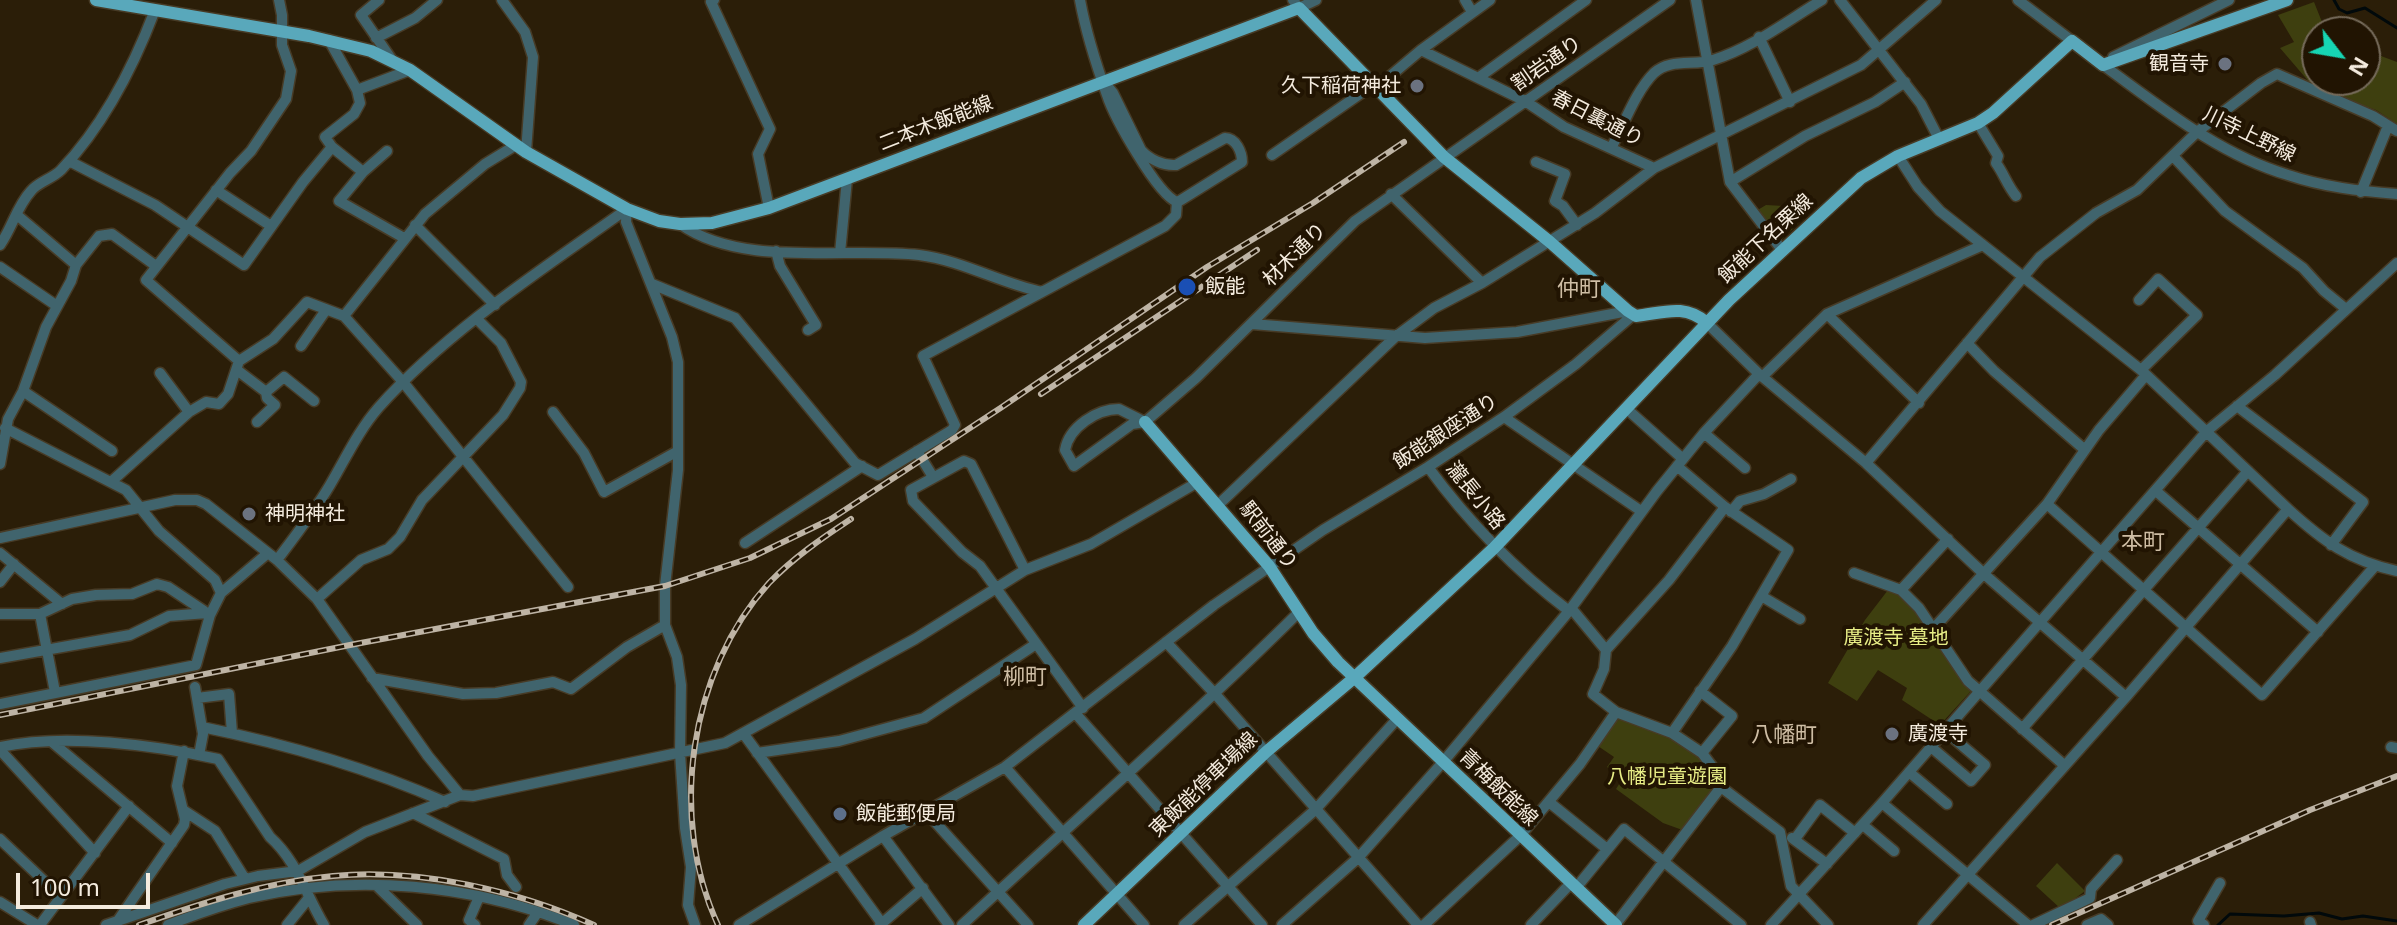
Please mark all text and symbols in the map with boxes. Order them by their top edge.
north arrow [2301,16,2381,96]
street label: 割岩通り [1507,31,1587,97]
place label: 観音寺 [2149,52,2209,76]
text: N [2342,52,2377,83]
marker: 観音寺 [2216,55,2234,73]
place label: 久下稲荷神社 [1281,74,1401,98]
marker: 久下稲荷神社 [1408,77,1426,95]
street label: 春日裏通り [1547,86,1647,152]
street label: 二本木飯能線 [876,91,996,157]
street label: 川寺上野線 [2199,102,2299,168]
street label: 飯能下名栗線 [1714,189,1818,289]
street label: 材木通り [1258,218,1332,292]
place label: 飯能 [1205,275,1245,299]
marker: 飯能 [1176,276,1198,298]
district label: 仲町 [1557,277,1601,303]
street label: 飯能銀座通り [1389,389,1503,475]
street label: 瀧長小路 [1441,457,1509,535]
street label: 駅前通り [1234,497,1302,575]
place label: 神明神社 [265,502,345,526]
marker: 神明神社 [240,505,258,523]
district label: 本町 [2121,530,2165,556]
park label: 廣渡寺 墓地 [1843,626,1949,650]
district label: 柳町 [1003,665,1047,691]
place label: 廣渡寺 [1908,722,1968,746]
district label: 八幡町 [1751,723,1817,749]
marker: 廣渡寺 [1883,725,1901,743]
street label: 東飯能停車場線 [1145,728,1263,842]
street label: 青梅飯能線 [1454,745,1542,831]
park label: 八幡児童遊園 [1607,765,1727,789]
place label: 飯能郵便局 [856,802,956,826]
marker: 飯能郵便局 [831,805,849,823]
scale bar [20,857,154,907]
text: 100 m [30,870,100,903]

